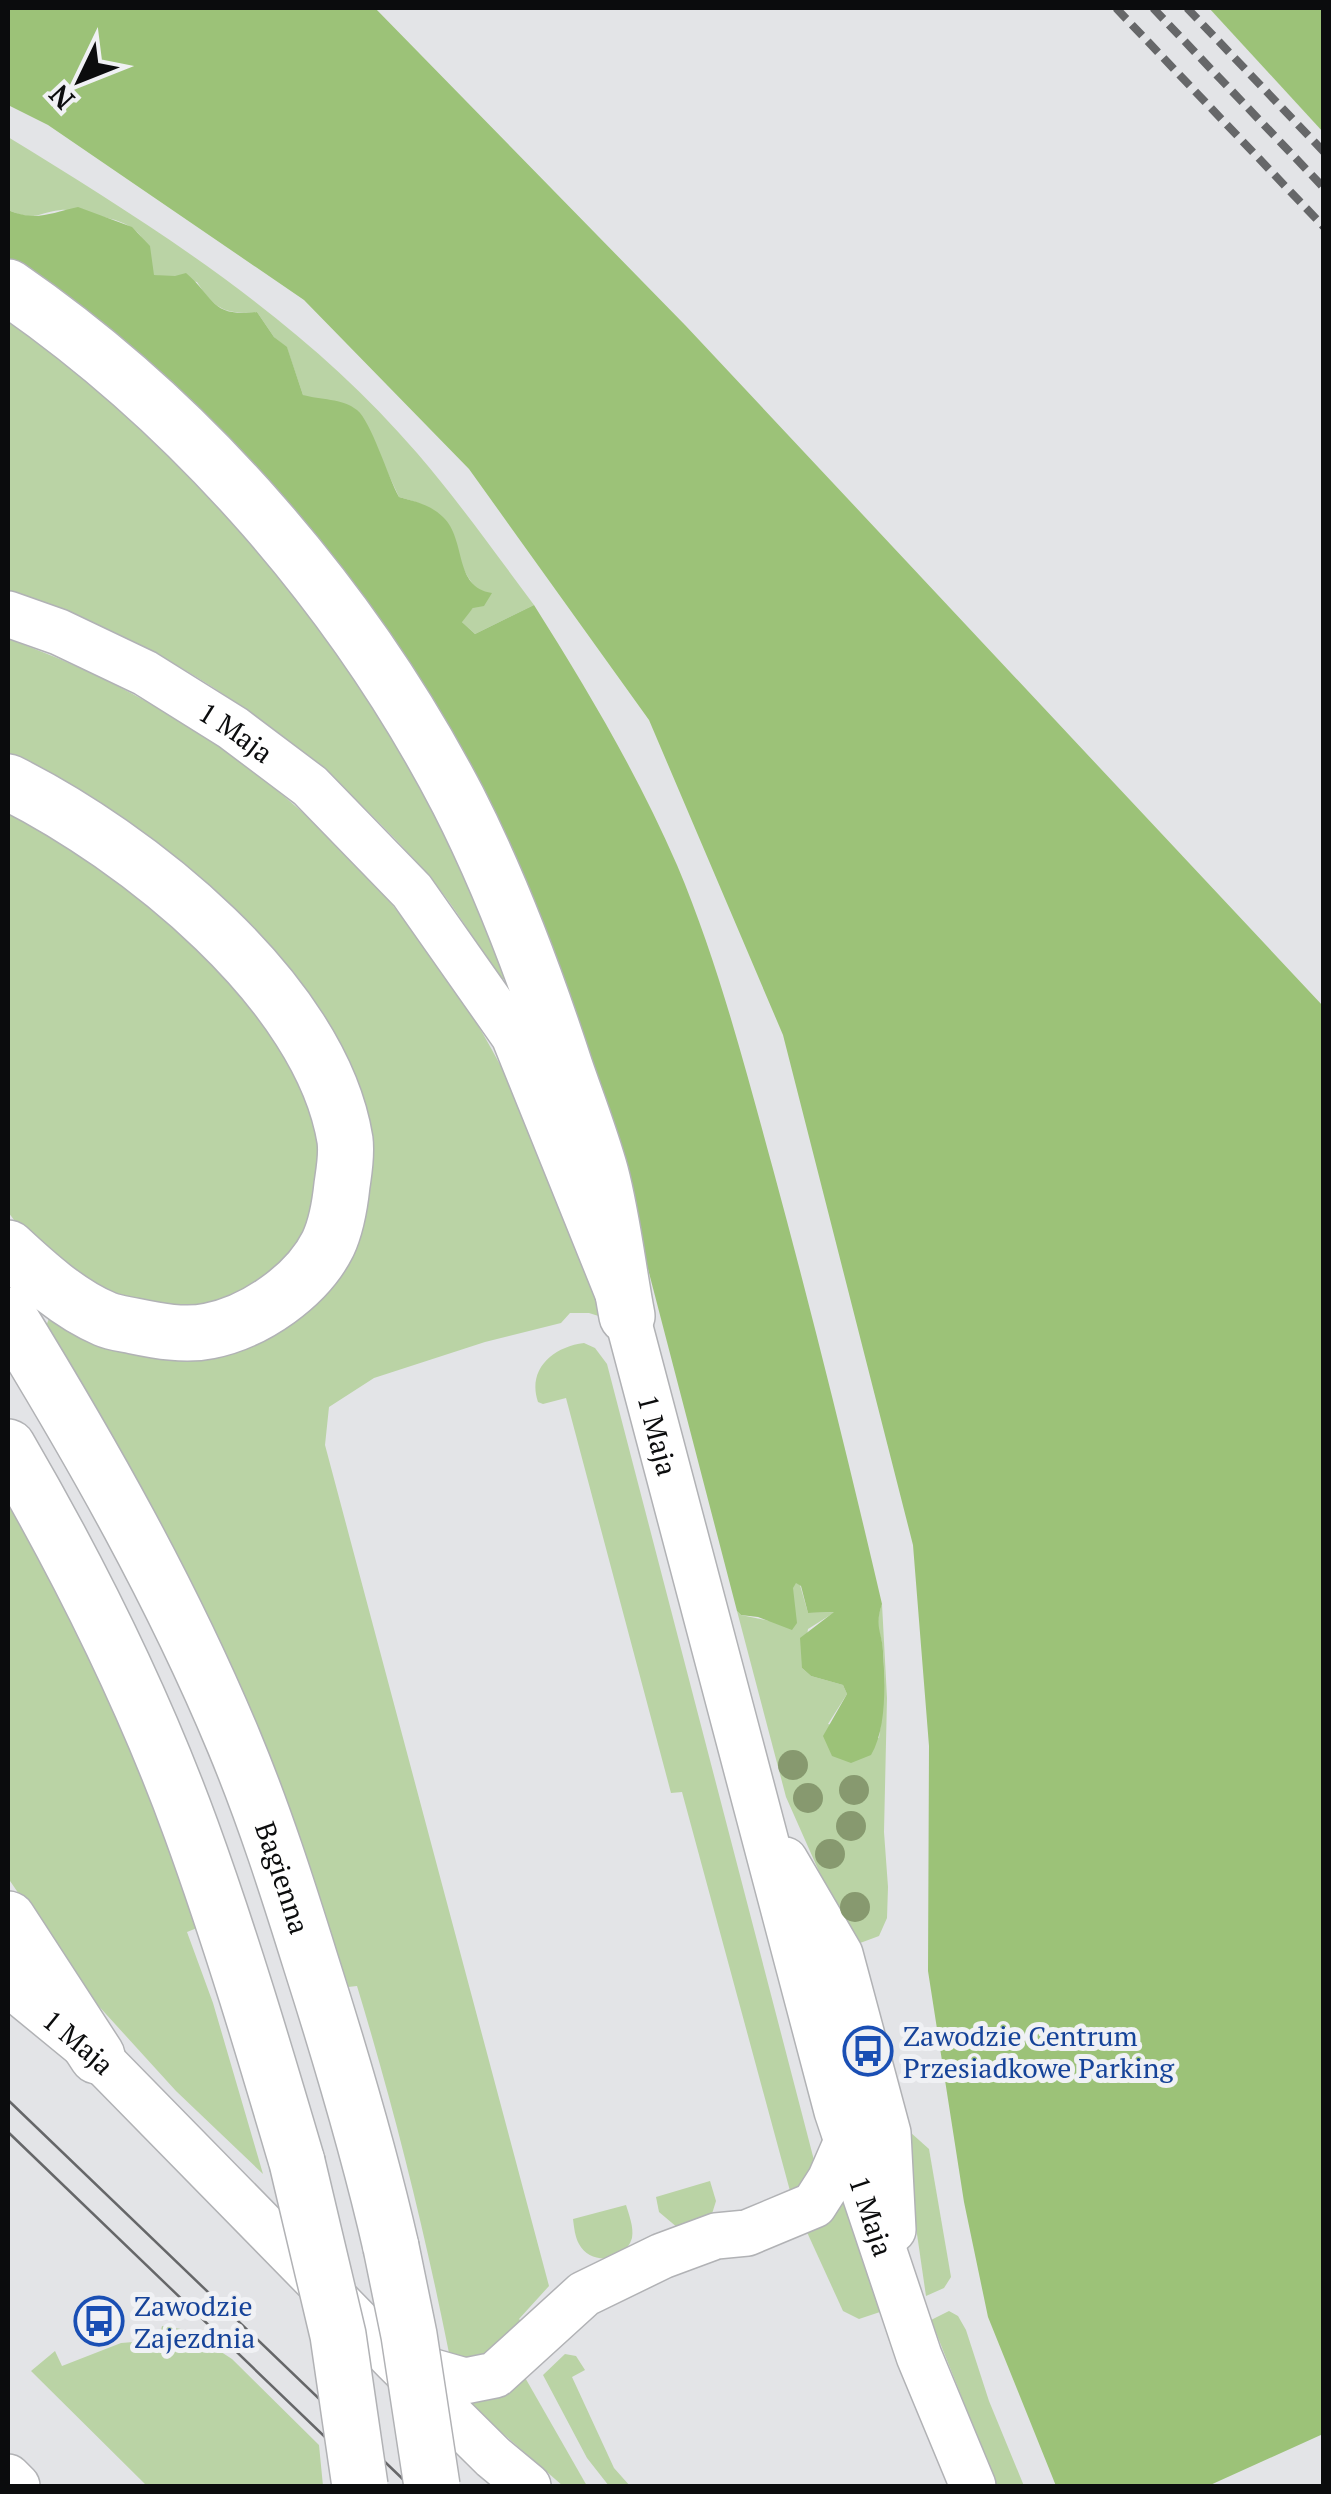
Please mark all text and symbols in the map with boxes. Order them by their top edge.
north arrow [30,30,130,130]
text: N [41,77,82,118]
street label: 1 Maja [192,693,281,770]
street label: 1 Maja [630,1390,687,1479]
street label: Bagienna [248,1816,319,1938]
street label: 1 Maja [36,2001,123,2082]
place label: Zawodzie Centrum Przesiadkowe Parking [903,2017,1175,2086]
bus stop icon: Zawodzie Centrum Przesiadkowe Parking [842,2025,894,2077]
street label: 1 Maja [841,2171,903,2261]
place label: Zawodzie Zajezdnia [134,2287,255,2356]
bus stop icon: Zawodzie Zajezdnia [73,2295,125,2347]

